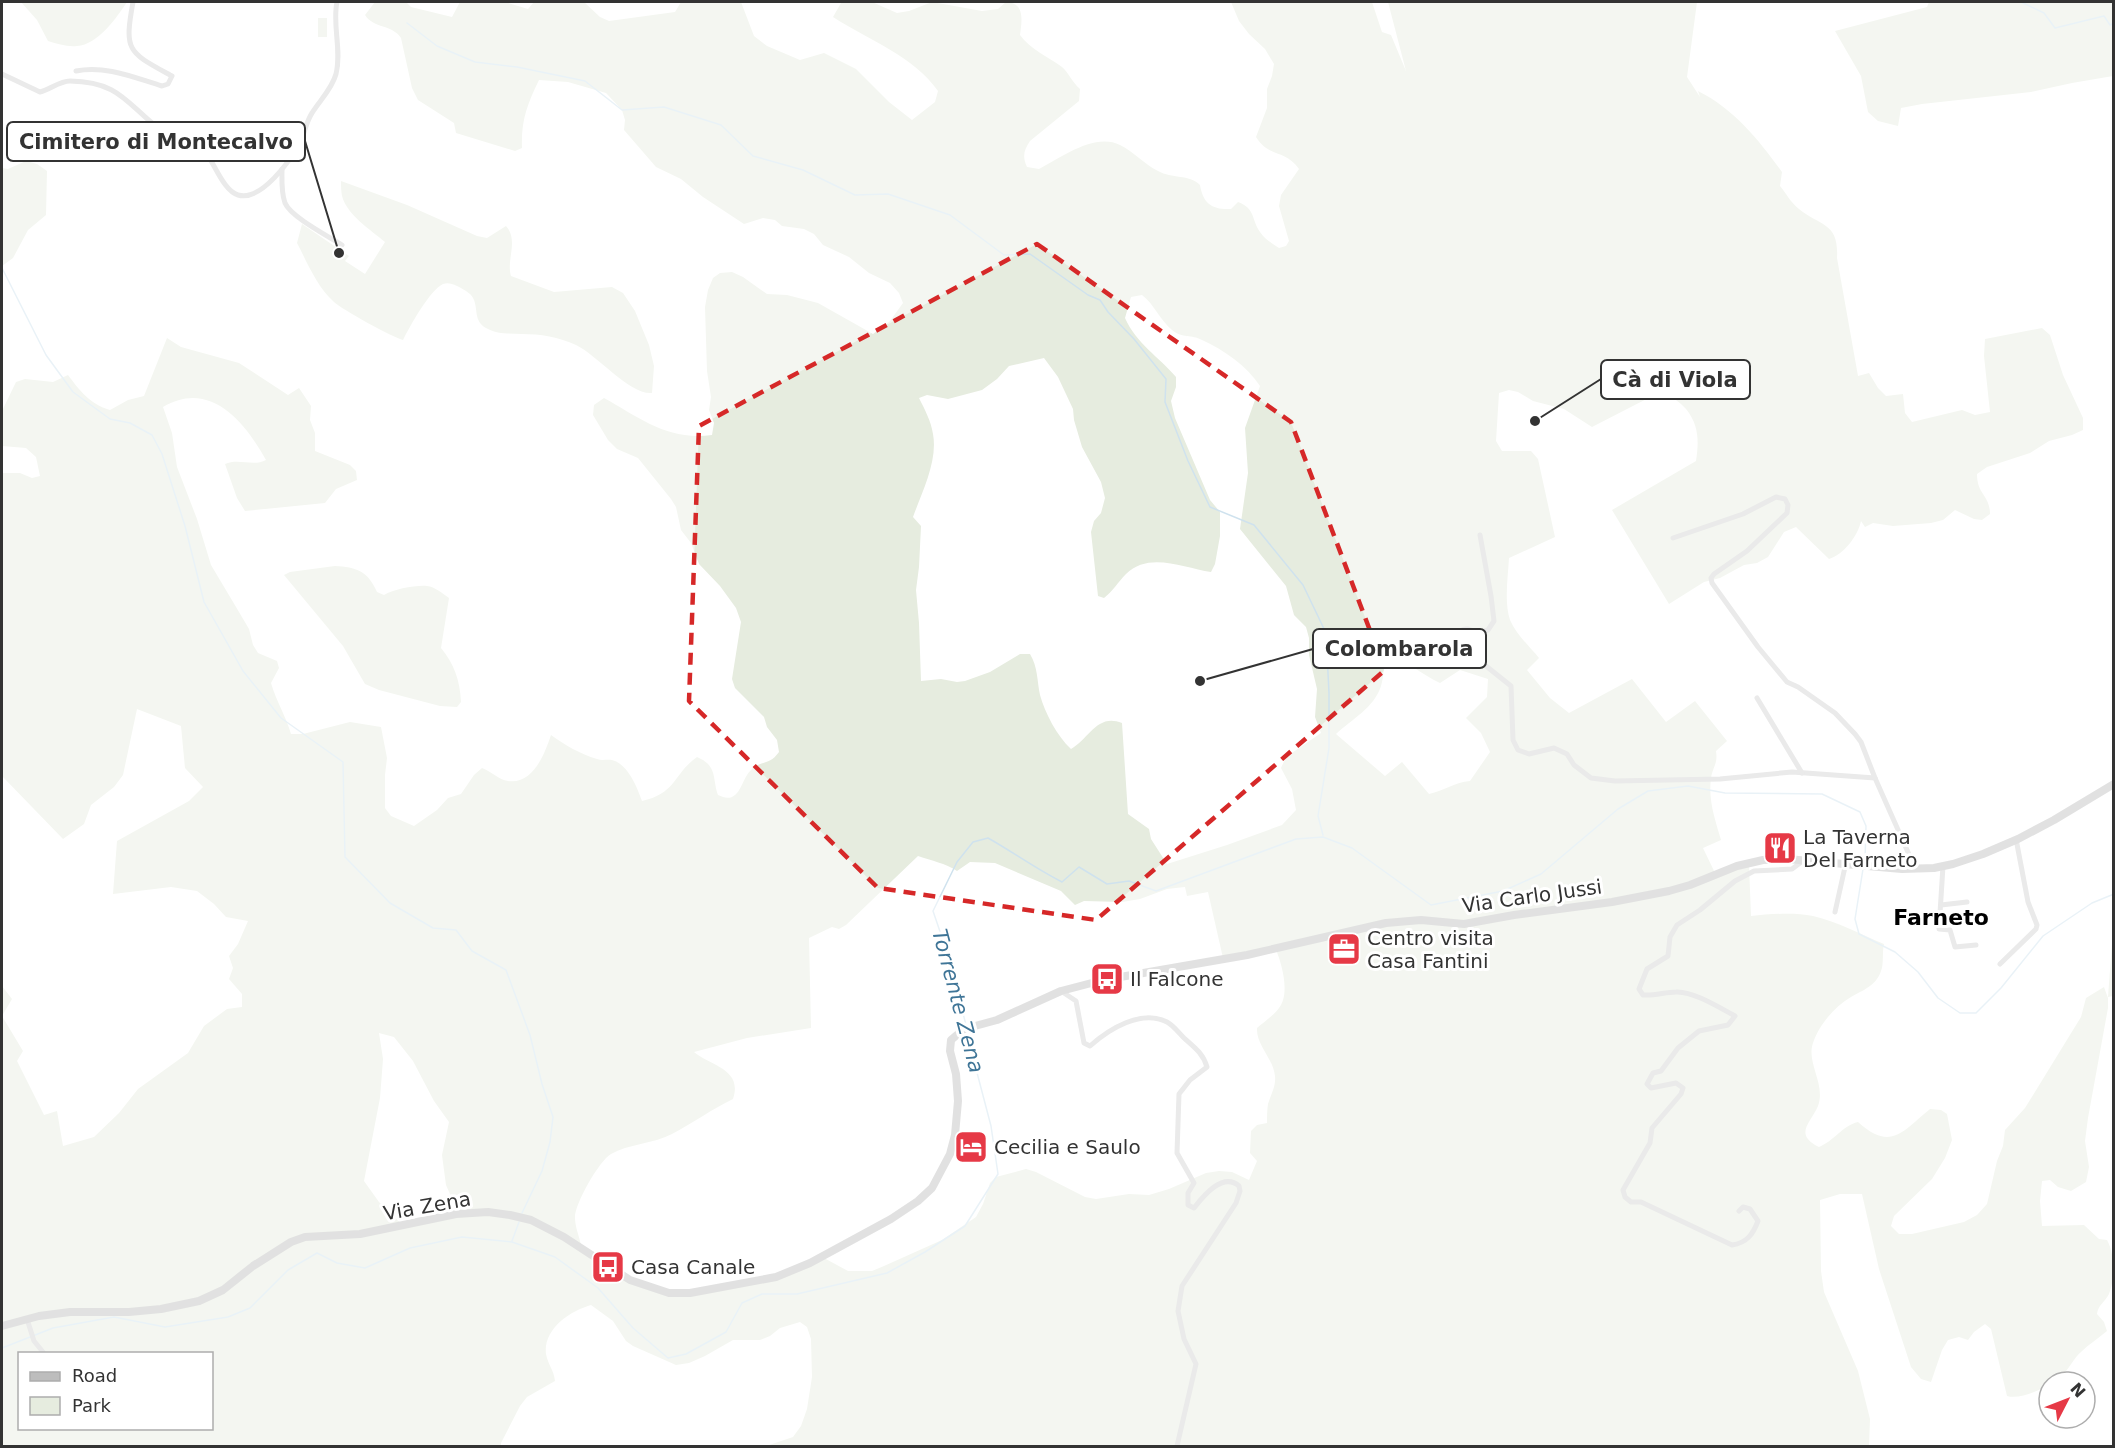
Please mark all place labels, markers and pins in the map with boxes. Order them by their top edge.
callout: Cimitero di Montecalvo [7,122,305,161]
callout: Cà di Viola [1601,360,1750,399]
callout: Colombarola [1313,629,1486,668]
place label: La Taverna Del Farneto [1803,825,1917,872]
restaurant icon: La Taverna Del Farneto [1762,830,1798,866]
place label: Centro visita Casa Fantini [1367,926,1494,973]
office icon: Centro visita Casa Fantini [1326,931,1362,967]
bus stop icon: Il Falcone [1089,961,1125,997]
place label: Il Falcone [1130,967,1224,991]
hotel icon: Cecilia e Saulo [953,1129,989,1165]
place label: Cecilia e Saulo [994,1135,1141,1159]
bus stop icon: Casa Canale [590,1249,626,1285]
place label: Casa Canale [631,1255,755,1279]

